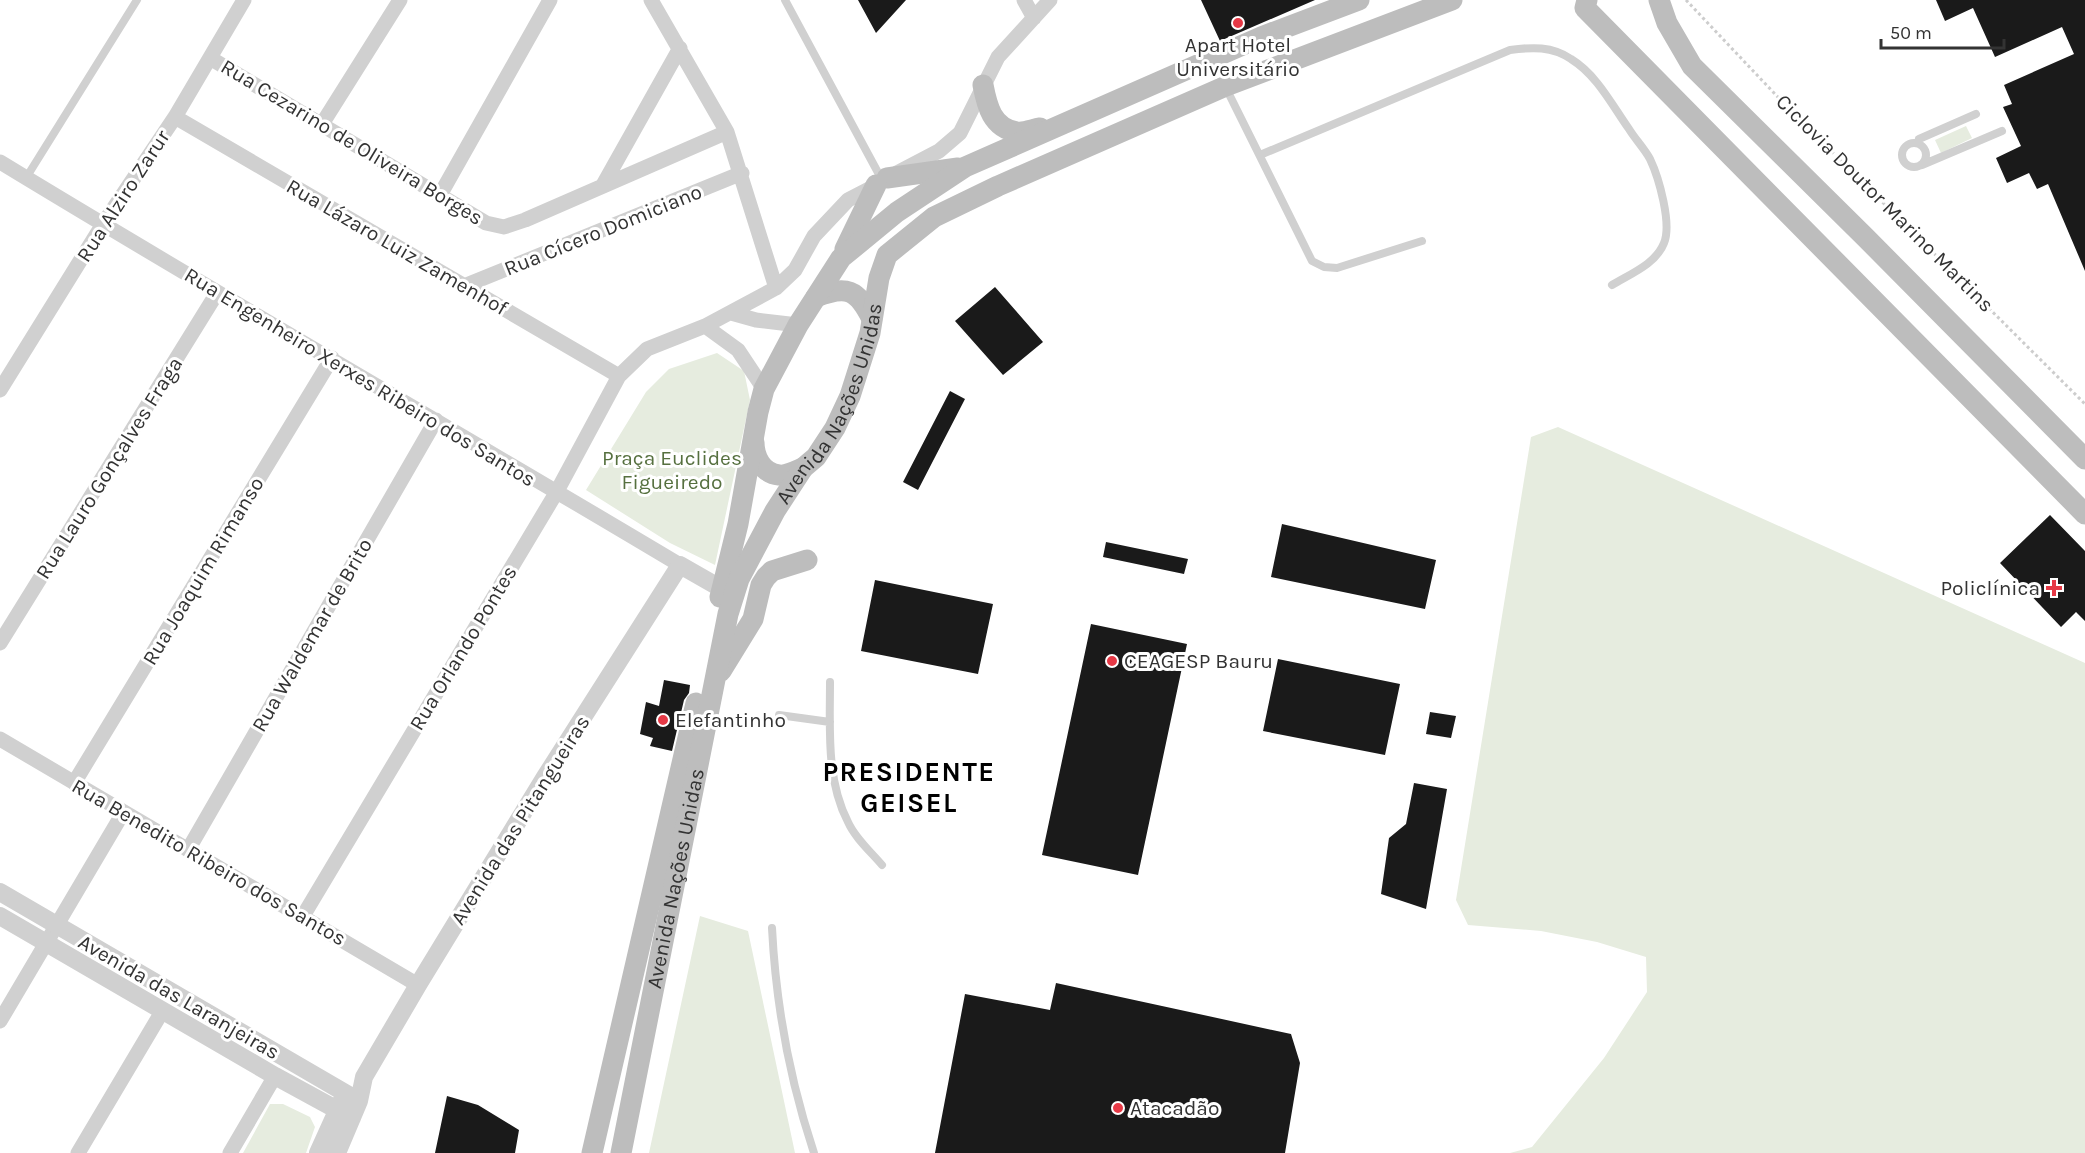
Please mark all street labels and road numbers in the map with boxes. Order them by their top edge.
street label: Rua Cezarino de Oliveira Borges [217,54,487,230]
street label: Ciclovia Doutor Marino Martins [1771,89,1999,317]
street label: Rua Alziro Zarur [71,125,175,266]
street label: Rua Lázaro Luiz Zamenhof [282,174,512,321]
street label: Rua Cícero Domiciano [501,179,705,281]
street label: Rua Engenheiro Xerxes Ribeiro dos Santos [180,262,540,492]
street label: Avenida Nações Unidas [771,301,887,508]
street label: Rua Lauro Gonçalves Fraga [31,353,187,583]
street label: Rua Joaquim Rimanso [137,473,269,669]
street label: Rua Waldemar de Brito [247,534,377,736]
street label: Rua Orlando Pontes [404,561,522,735]
street label: Avenida das Pitangueiras [446,711,594,929]
street label: Avenida Nações Unidas [642,766,709,990]
street label: Rua Benedito Ribeiro dos Santos [68,774,350,950]
street label: Avenida das Laranjeiras [74,930,284,1064]

